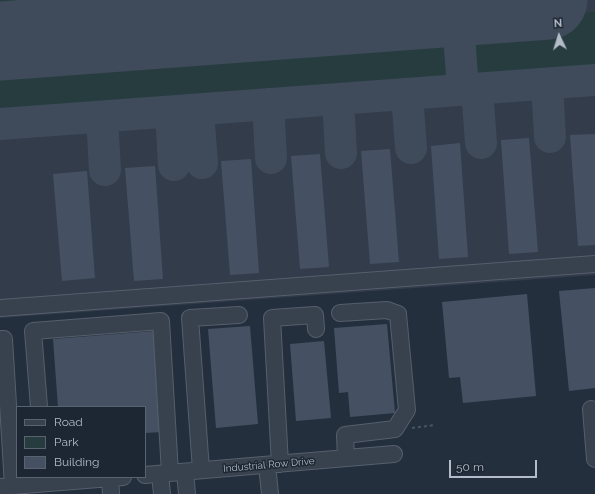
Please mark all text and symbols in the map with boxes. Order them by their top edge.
north arrow [539,16,579,56]
text: N [553,17,563,30]
legend [16,406,146,478]
text: Road [54,415,83,429]
text: Park [54,435,79,449]
scale bar [451,452,539,478]
text: Building [54,455,100,469]
street label: Industrial Row Drive [223,455,315,475]
text: 50 m [456,460,484,474]

